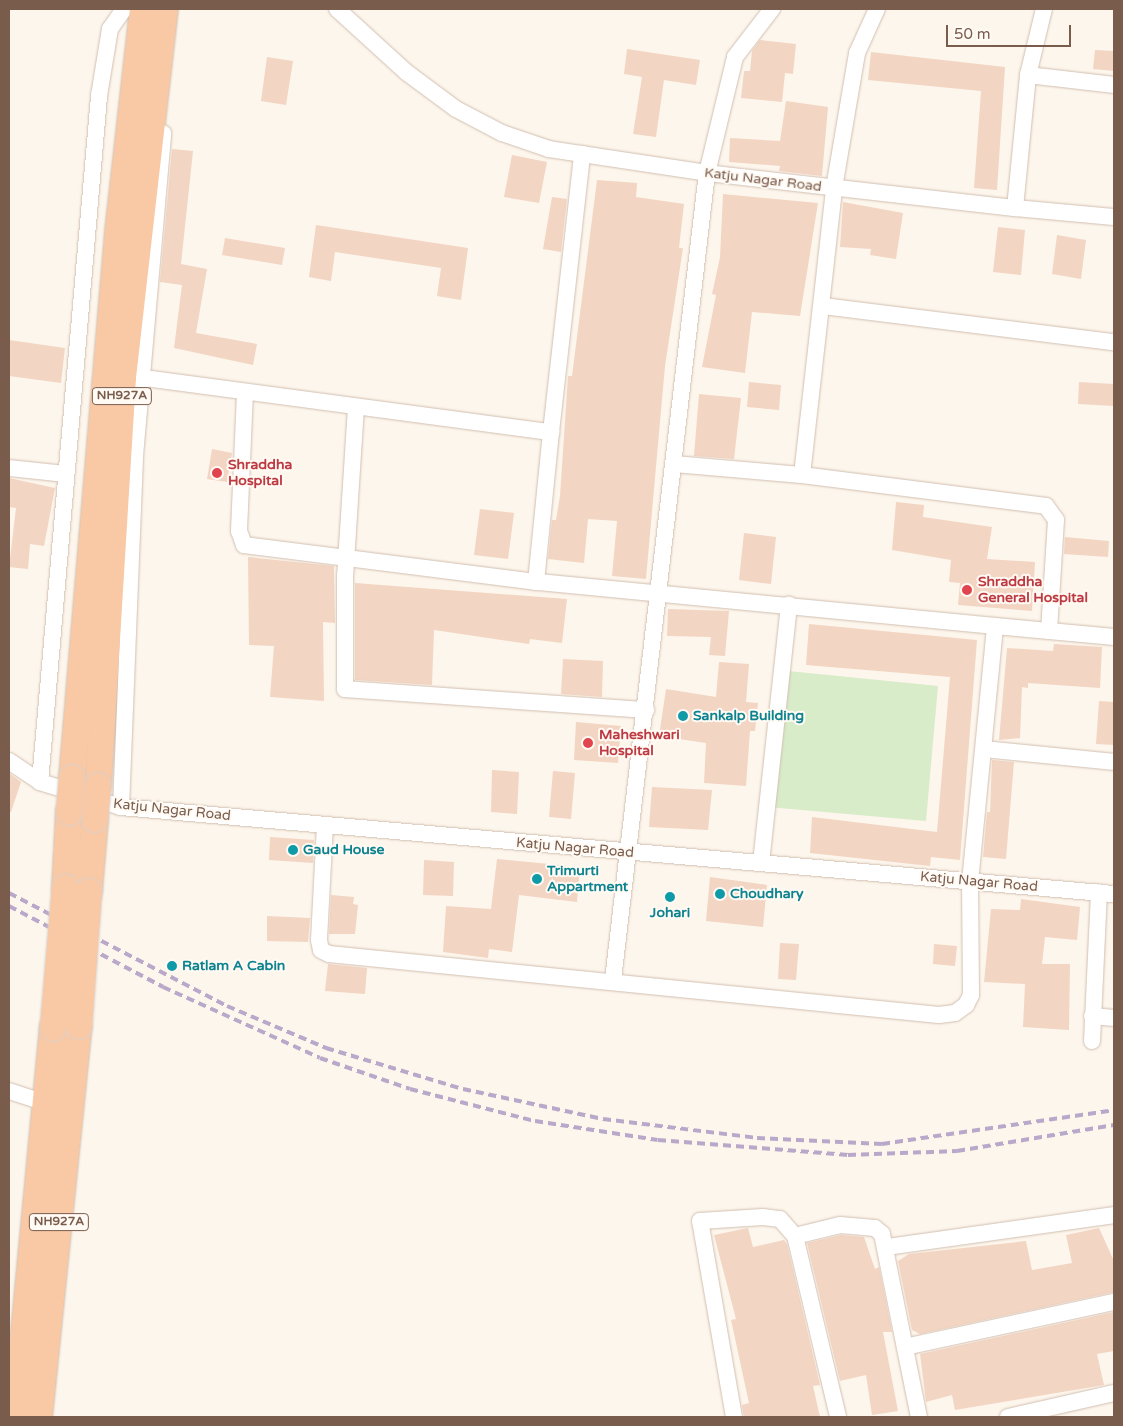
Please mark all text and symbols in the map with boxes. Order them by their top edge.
scale bar [948,15,1073,47]
text: 50 m [954,25,991,43]
street label: Katju Nagar Road [703,164,823,196]
road number: NH927A [91,386,153,406]
place label: Shraddha Hospital [228,457,292,490]
marker: Shraddha Hospital [210,466,224,480]
place label: Shraddha General Hospital [978,574,1088,606]
marker: Shraddha General Hospital [960,583,974,597]
place label: Sankalp Building [693,708,804,724]
marker: Sankalp Building [677,710,689,722]
place label: Maheshwari Hospital [599,727,680,760]
marker: Maheshwari Hospital [581,736,595,750]
street label: Katju Nagar Road [112,795,232,825]
street label: Katju Nagar Road [515,834,635,862]
place label: Gaud House [303,842,384,858]
marker: Gaud House [287,844,299,856]
place label: Trimurti Appartment [547,863,628,896]
street label: Katju Nagar Road [919,868,1039,896]
marker: Trimurti Appartment [531,873,543,885]
place label: Choudhary [730,886,803,902]
marker: Choudhary [714,888,726,900]
marker: Johari [664,891,676,903]
place label: Johari [650,905,690,921]
place label: Ratlam A Cabin [182,958,285,974]
marker: Ratlam A Cabin [166,960,178,972]
road number: NH927A [28,1212,90,1232]

